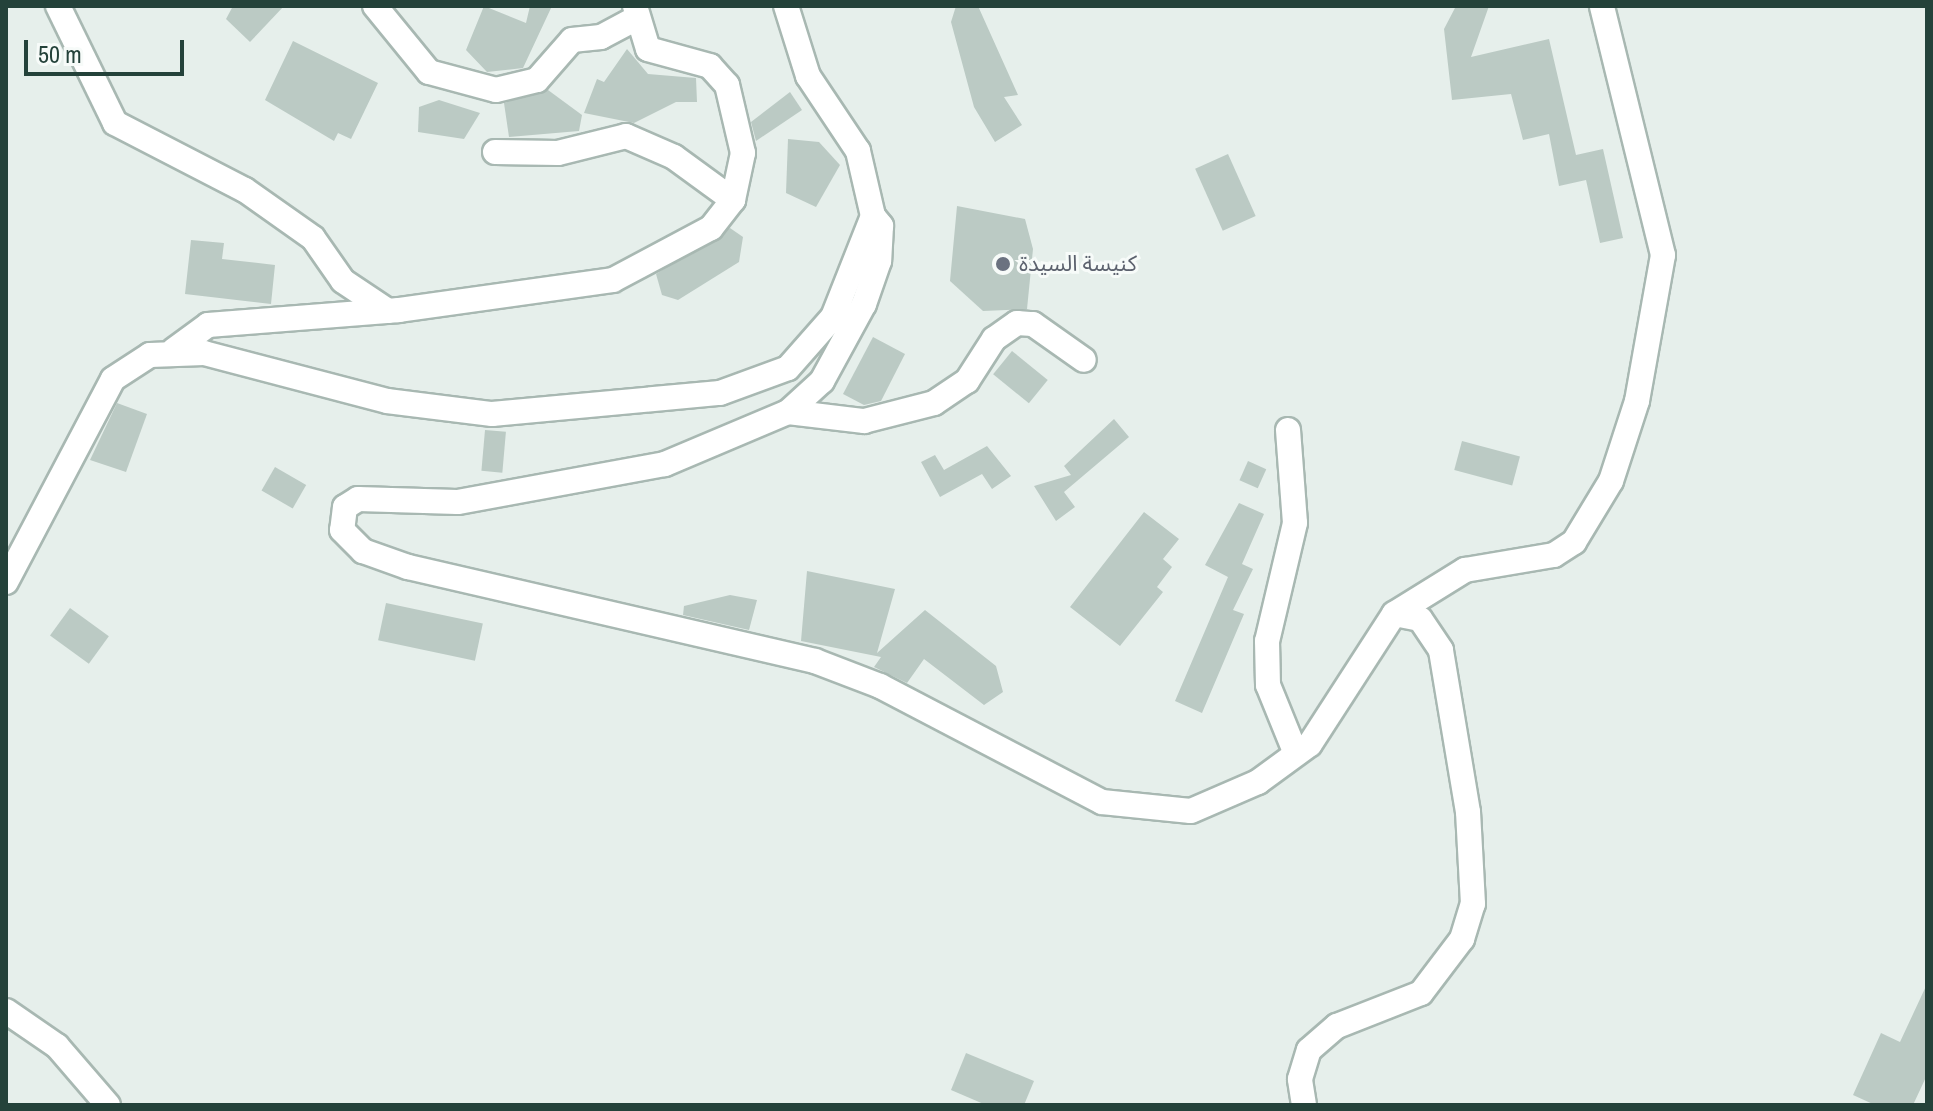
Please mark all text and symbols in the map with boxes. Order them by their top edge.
scale bar [28,24,188,74]
text: 50 m [38,38,82,70]
place label: كنيسة السيدة [1019,251,1137,277]
marker: كنيسة السيدة [994,255,1012,273]

